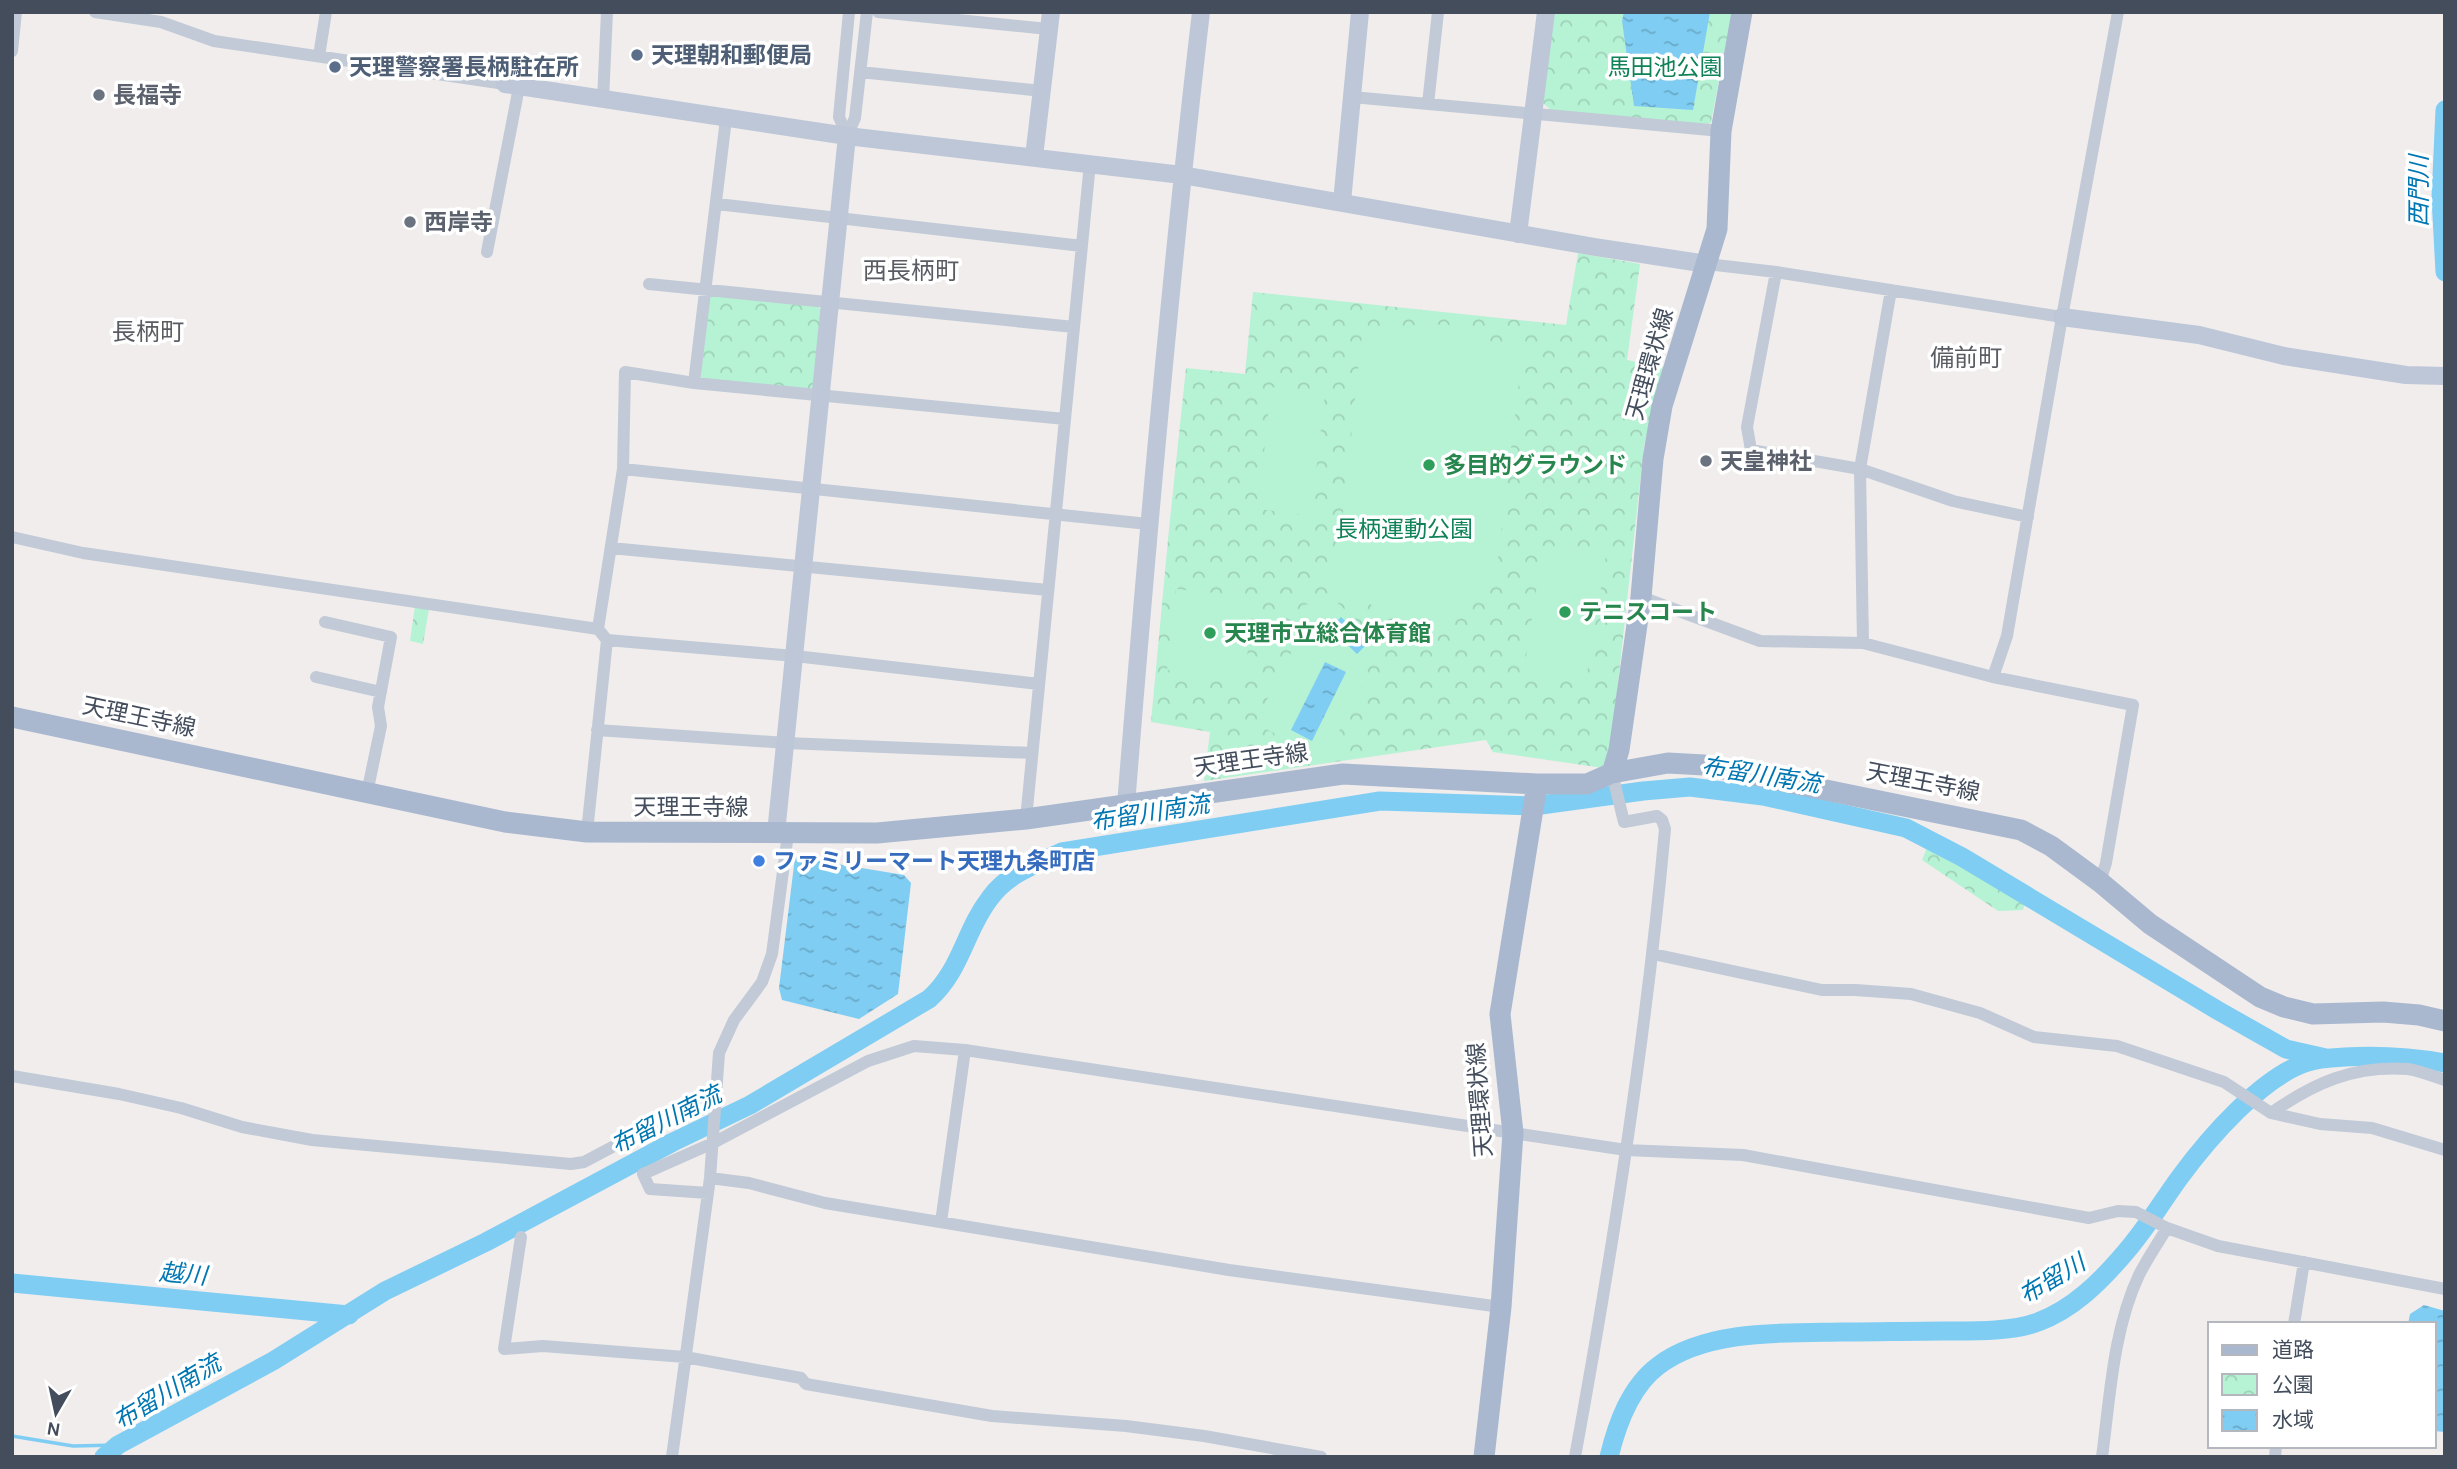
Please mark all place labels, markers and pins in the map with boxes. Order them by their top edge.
place label: 天理朝和郵便局 [651,42,812,69]
marker: 天理朝和郵便局 [629,47,645,63]
place label: 天理警察署長柄駐在所 [349,54,579,81]
marker: 天理警察署長柄駐在所 [327,59,343,75]
place label: 長福寺 [113,82,182,109]
marker: 長福寺 [91,87,107,103]
place label: 西岸寺 [424,209,493,236]
marker: 西岸寺 [402,214,418,230]
place label: 天皇神社 [1720,448,1812,475]
place label: 多目的グラウンド [1443,452,1627,479]
marker: 天皇神社 [1698,453,1714,469]
marker: 多目的グラウンド [1421,457,1437,473]
place label: テニスコート [1579,599,1717,626]
marker: テニスコート [1557,604,1573,620]
place label: 天理市立総合体育館 [1224,620,1431,647]
marker: 天理市立総合体育館 [1202,625,1218,641]
place label: ファミリーマート天理九条町店 [773,848,1095,875]
marker: ファミリーマート天理九条町店 [751,853,767,869]

